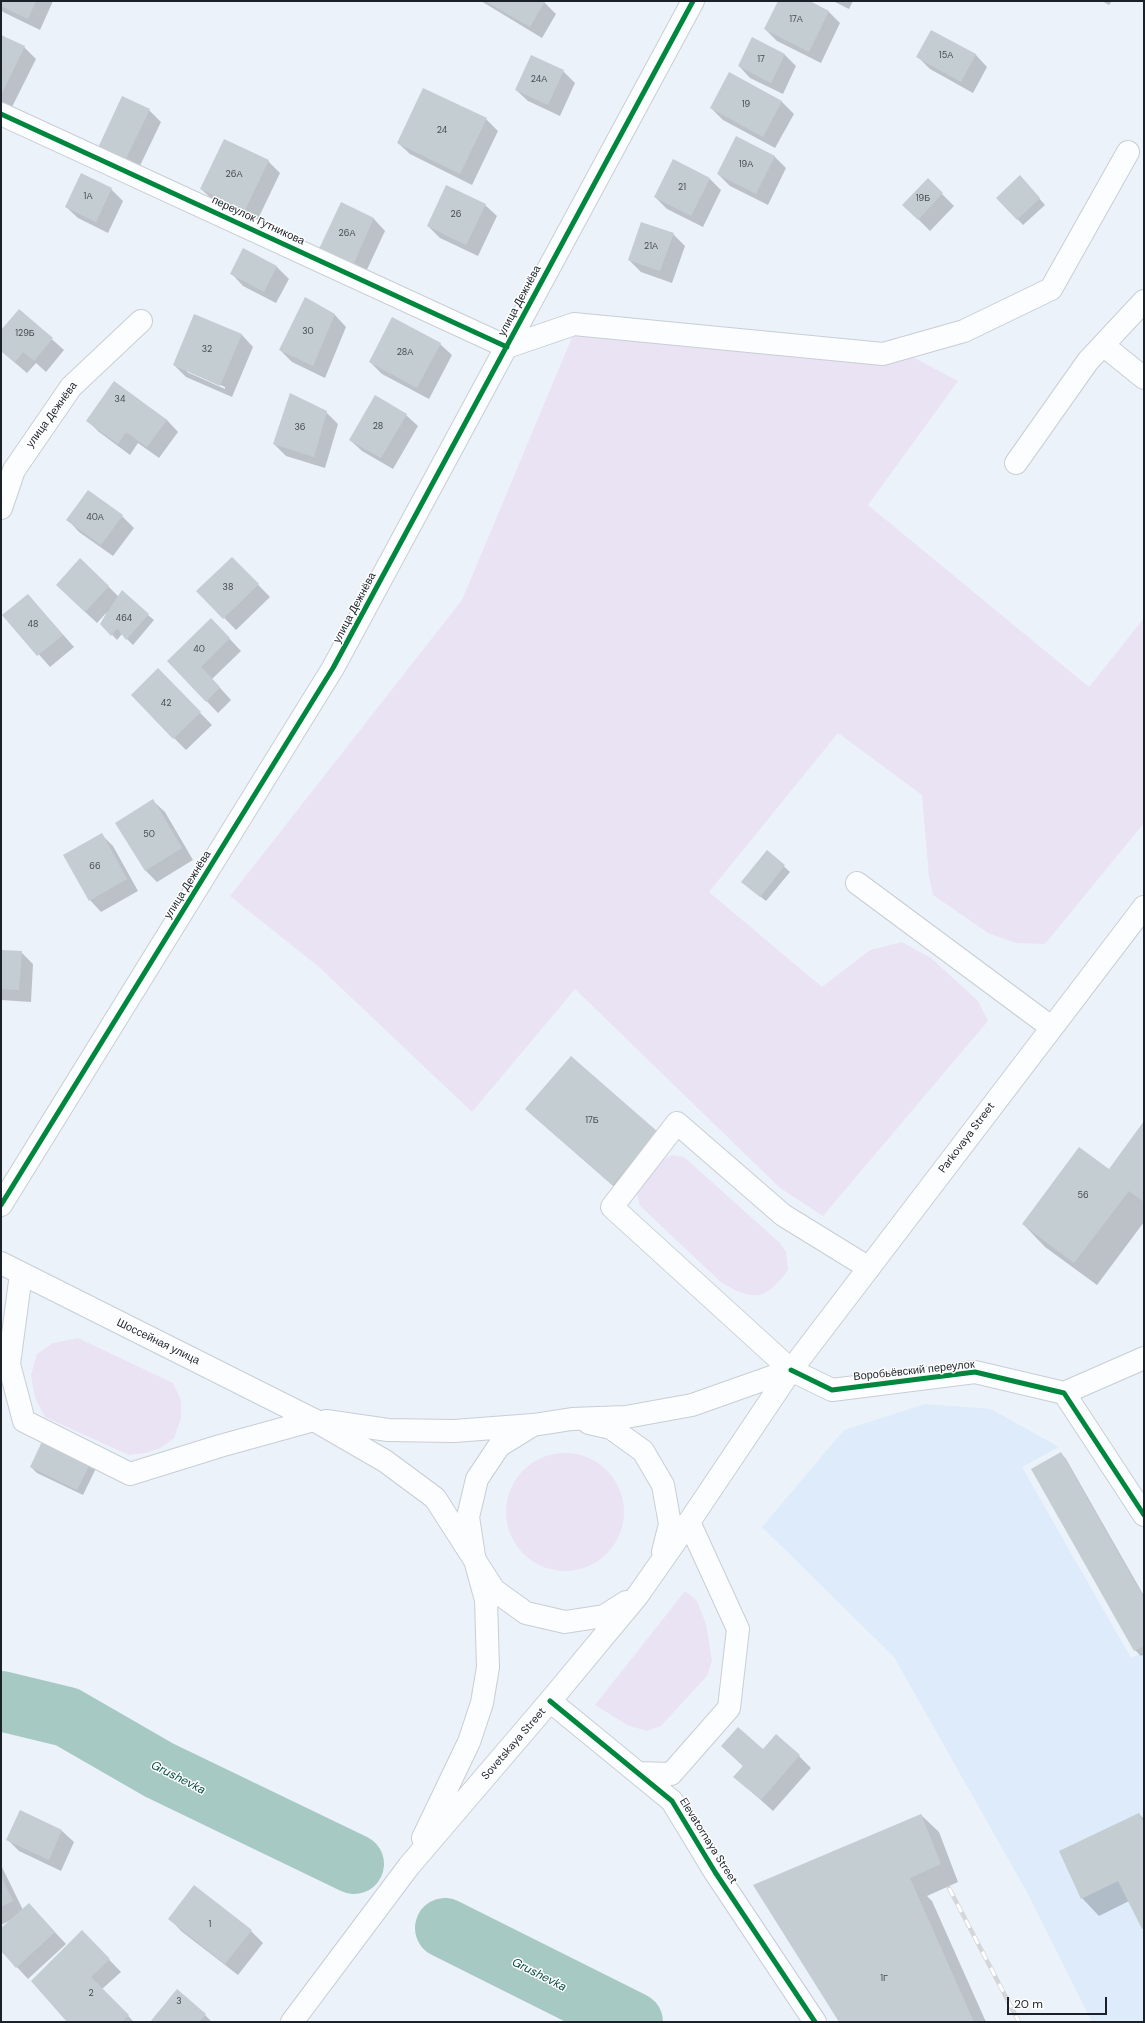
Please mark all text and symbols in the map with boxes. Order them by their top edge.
house number: 17А [789,15,803,25]
house number: 15А [939,51,953,61]
house number: 17 [757,55,765,65]
house number: 24А [531,75,547,85]
house number: 19 [742,100,750,110]
house number: 24 [437,126,447,136]
house number: 19А [739,160,753,170]
house number: 26А [226,170,242,180]
house number: 21 [678,183,686,193]
house number: 1А [84,192,92,202]
street label: переулок Гутникова [210,194,306,248]
house number: 19Б [916,194,930,204]
house number: 26 [451,210,461,220]
house number: 26А [339,229,355,239]
house number: 21А [644,242,658,252]
street label: улица Дежнёва [496,263,544,339]
house number: 30 [302,327,314,337]
house number: 129Б [15,329,35,339]
house number: 32 [202,345,212,355]
house number: 28А [397,348,413,358]
street label: улица Дежнёва [24,380,80,450]
house number: 34 [115,395,125,405]
house number: 28 [373,422,383,432]
house number: 36 [295,423,305,433]
house number: 40А [86,513,104,523]
street label: улица Дежнёва [331,570,379,646]
house number: 38 [223,583,233,593]
house number: 464 [116,614,132,624]
house number: 48 [28,620,38,630]
house number: 40 [193,645,205,655]
house number: 42 [161,699,171,709]
house number: 50 [143,830,155,840]
street label: улица Дежнёва [162,848,214,922]
house number: 66 [89,862,101,872]
street label: Parkovaya Street [936,1100,998,1176]
house number: 17Б [585,1116,599,1126]
house number: 56 [1077,1191,1089,1201]
street label: Шоссейная улица [114,1316,202,1368]
street label: Воробьёвский переулок [853,1358,975,1384]
street label: Sovetskaya Street [479,1705,549,1783]
water label: Grushevka [148,1758,208,1798]
street label: Elevatornaya Street [676,1796,740,1886]
house number: 1 [209,1920,211,1930]
water label: Grushevka [509,1955,569,1995]
house number: 1Г [880,1974,888,1984]
house number: 2 [88,1989,94,1999]
scale bar [1009,1989,1109,2015]
text: 20 m [1014,1996,1043,2012]
house number: 3 [176,1997,182,2007]

